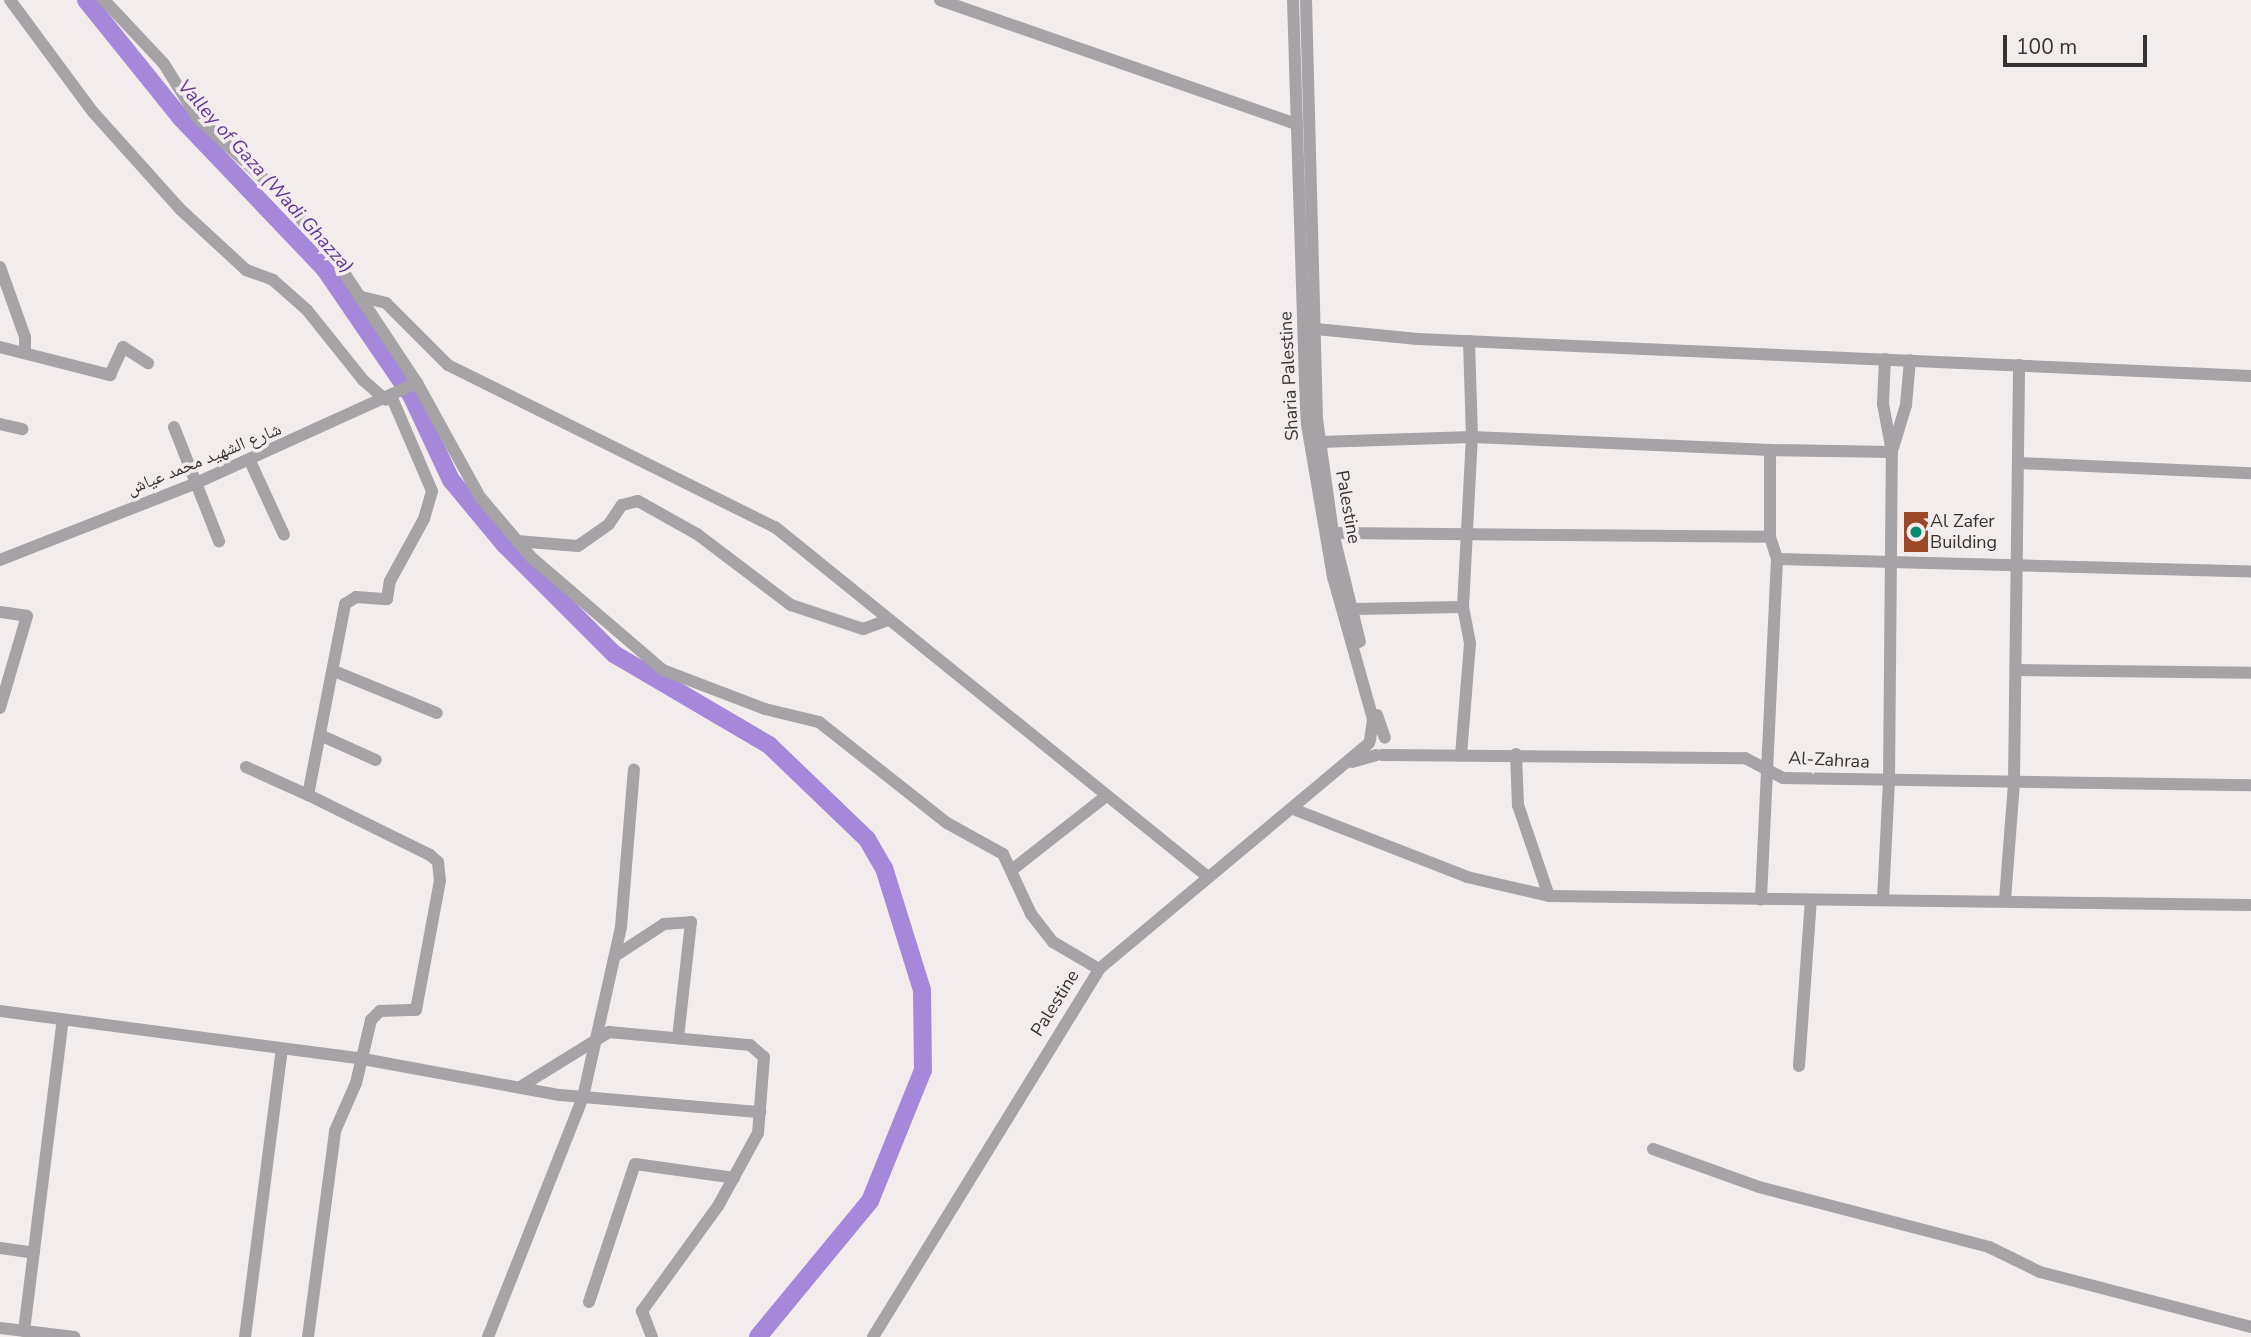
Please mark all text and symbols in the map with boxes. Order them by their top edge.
scale bar [2006,21,2150,65]
text: 100 m [2016,33,2077,61]
water label: Valley of Gaza (Wadi Ghazza) [172,76,358,278]
street label: Sharia Palestine [1275,311,1303,441]
street label: شارع الشهيد محمد عياش [124,418,284,500]
street label: Palestine [1331,469,1365,545]
place label: Al Zafer Building [1930,511,1997,554]
marker: Al Zafer Building [1908,524,1924,540]
street label: Al-Zahraa [1788,747,1870,773]
street label: Palestine [1026,966,1084,1040]

